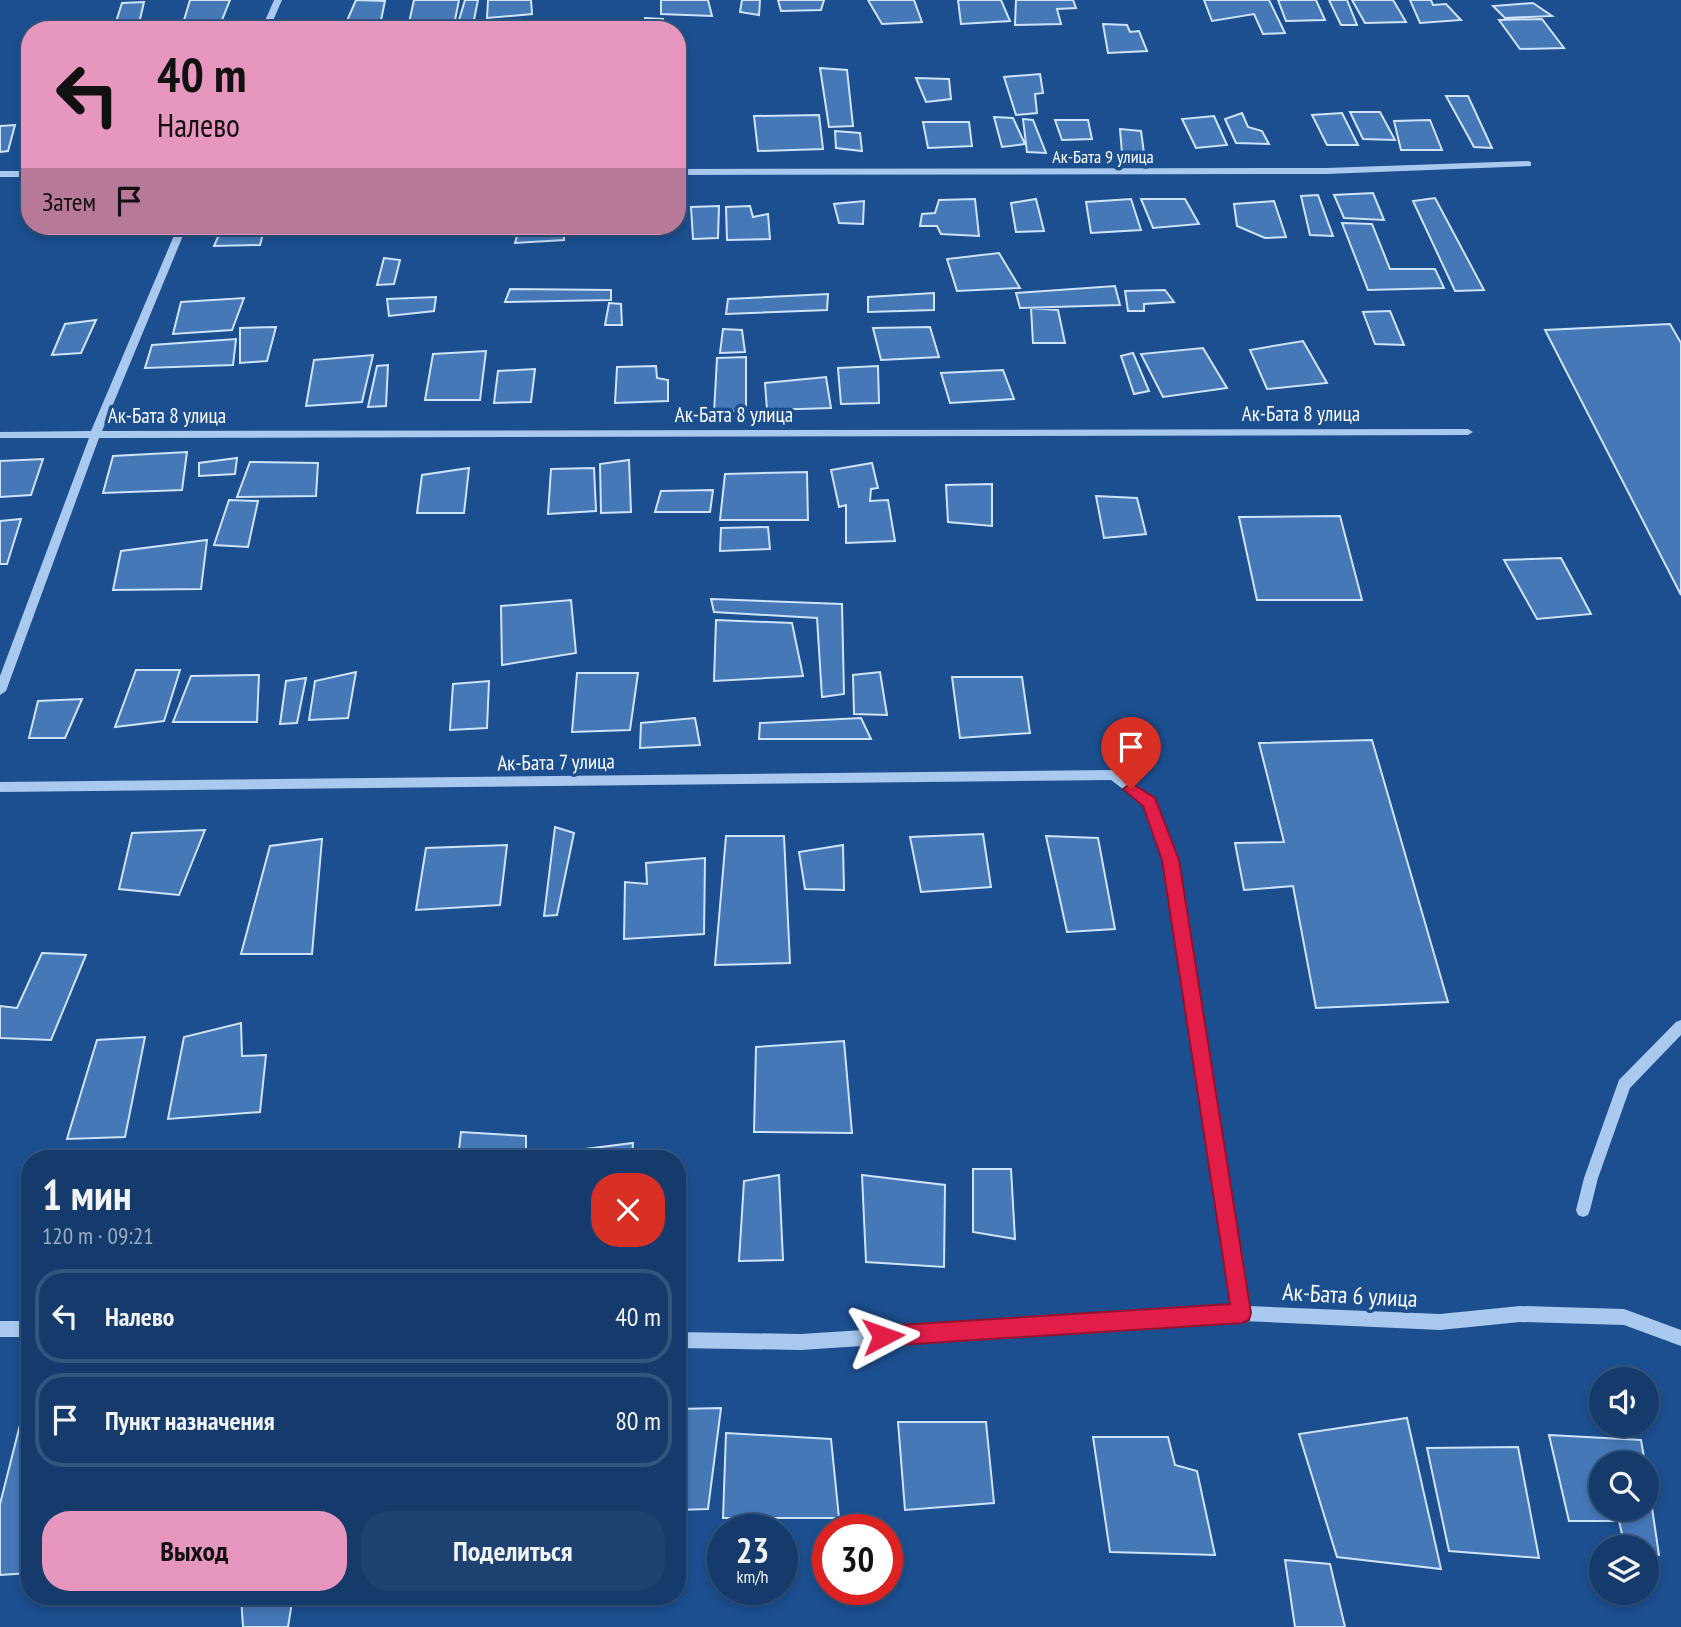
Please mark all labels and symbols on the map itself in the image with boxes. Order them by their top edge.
street label: Ак-Бата 9 улица [1052,145,1154,168]
street label: Ак-Бата 8 улица [1242,400,1360,427]
street label: Ак-Бата 8 улица [675,401,793,428]
street label: Ак-Бата 8 улица [108,402,226,429]
pin [1101,717,1161,789]
street label: Ак-Бата 7 улица [497,747,615,777]
street label: Ак-Бата 6 улица [1282,1276,1418,1314]
position arrow [846,1299,920,1373]
speed limit sign: 30 [812,1514,903,1605]

